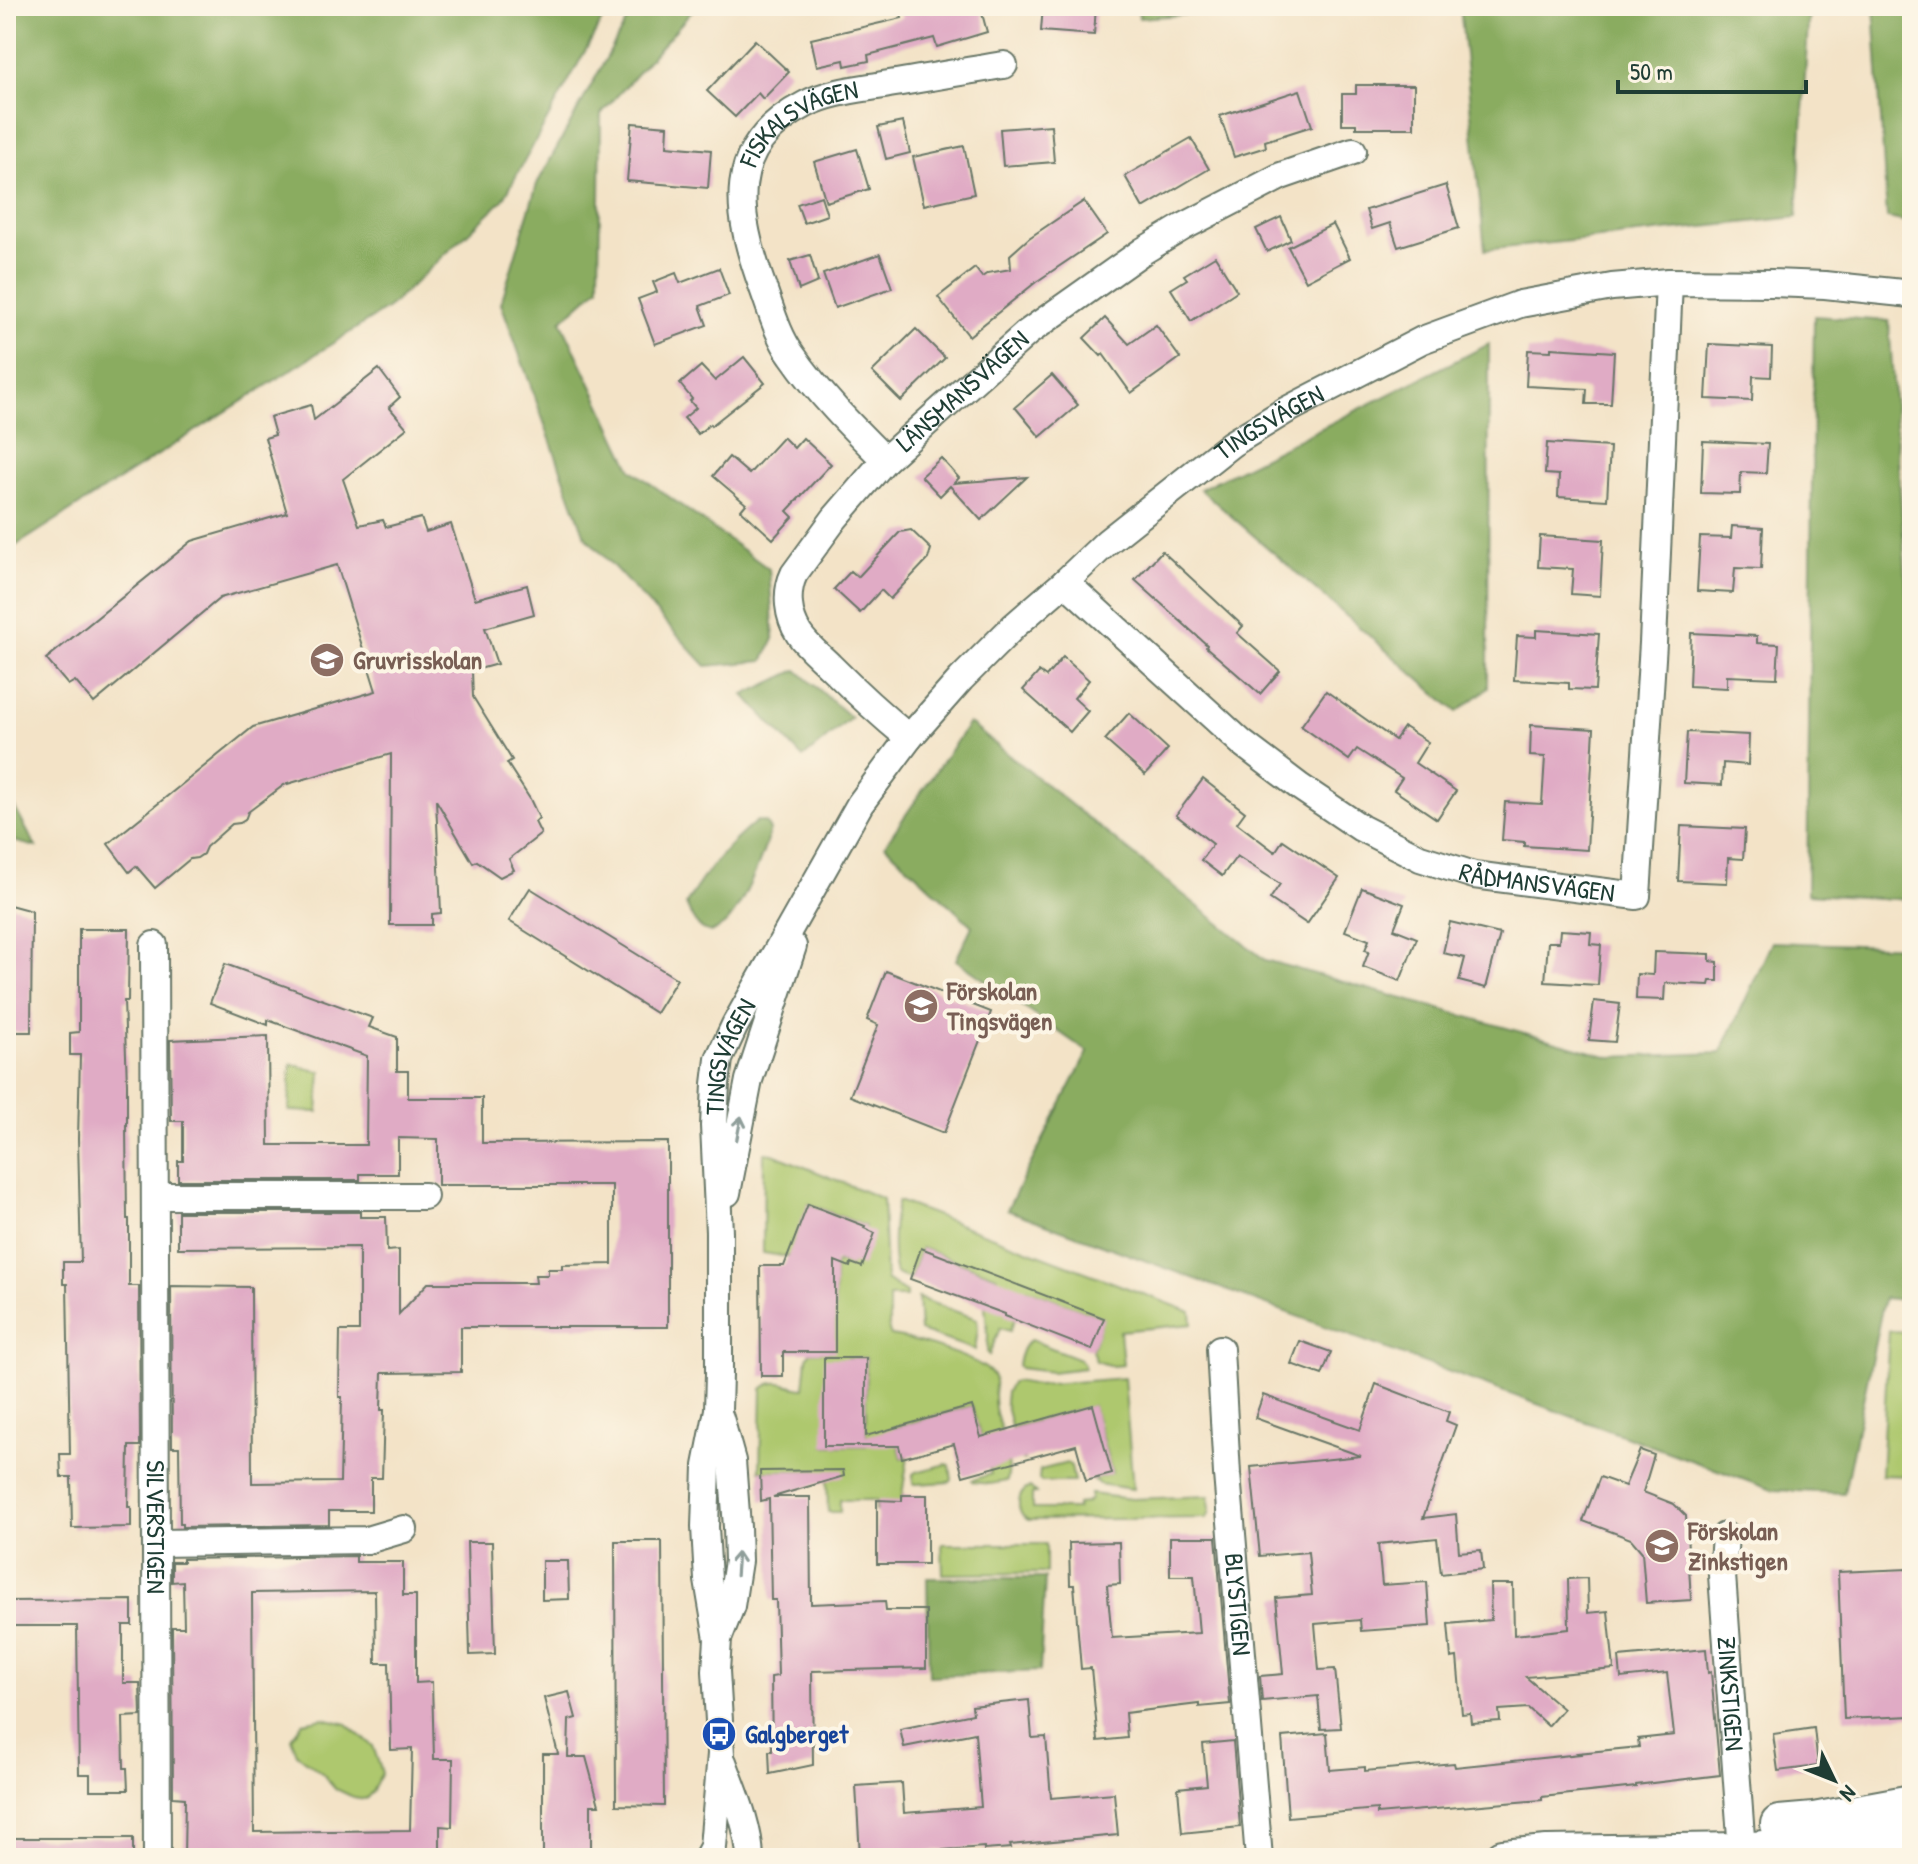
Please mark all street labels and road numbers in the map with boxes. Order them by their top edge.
street label: FISKALSVÄGEN [730,71,861,173]
street label: LÄNSMANSVÄGEN [888,322,1036,459]
street label: TINGSVÄGEN [1206,376,1330,468]
street label: RÅDMANSVÄGEN [1455,854,1617,910]
street label: TINGSVÄGEN [697,992,763,1116]
street label: SILVERSTIGEN [139,1460,174,1594]
street label: BLYSTIGEN [1217,1552,1260,1657]
street label: ZINKSTIGEN [1709,1635,1753,1752]

